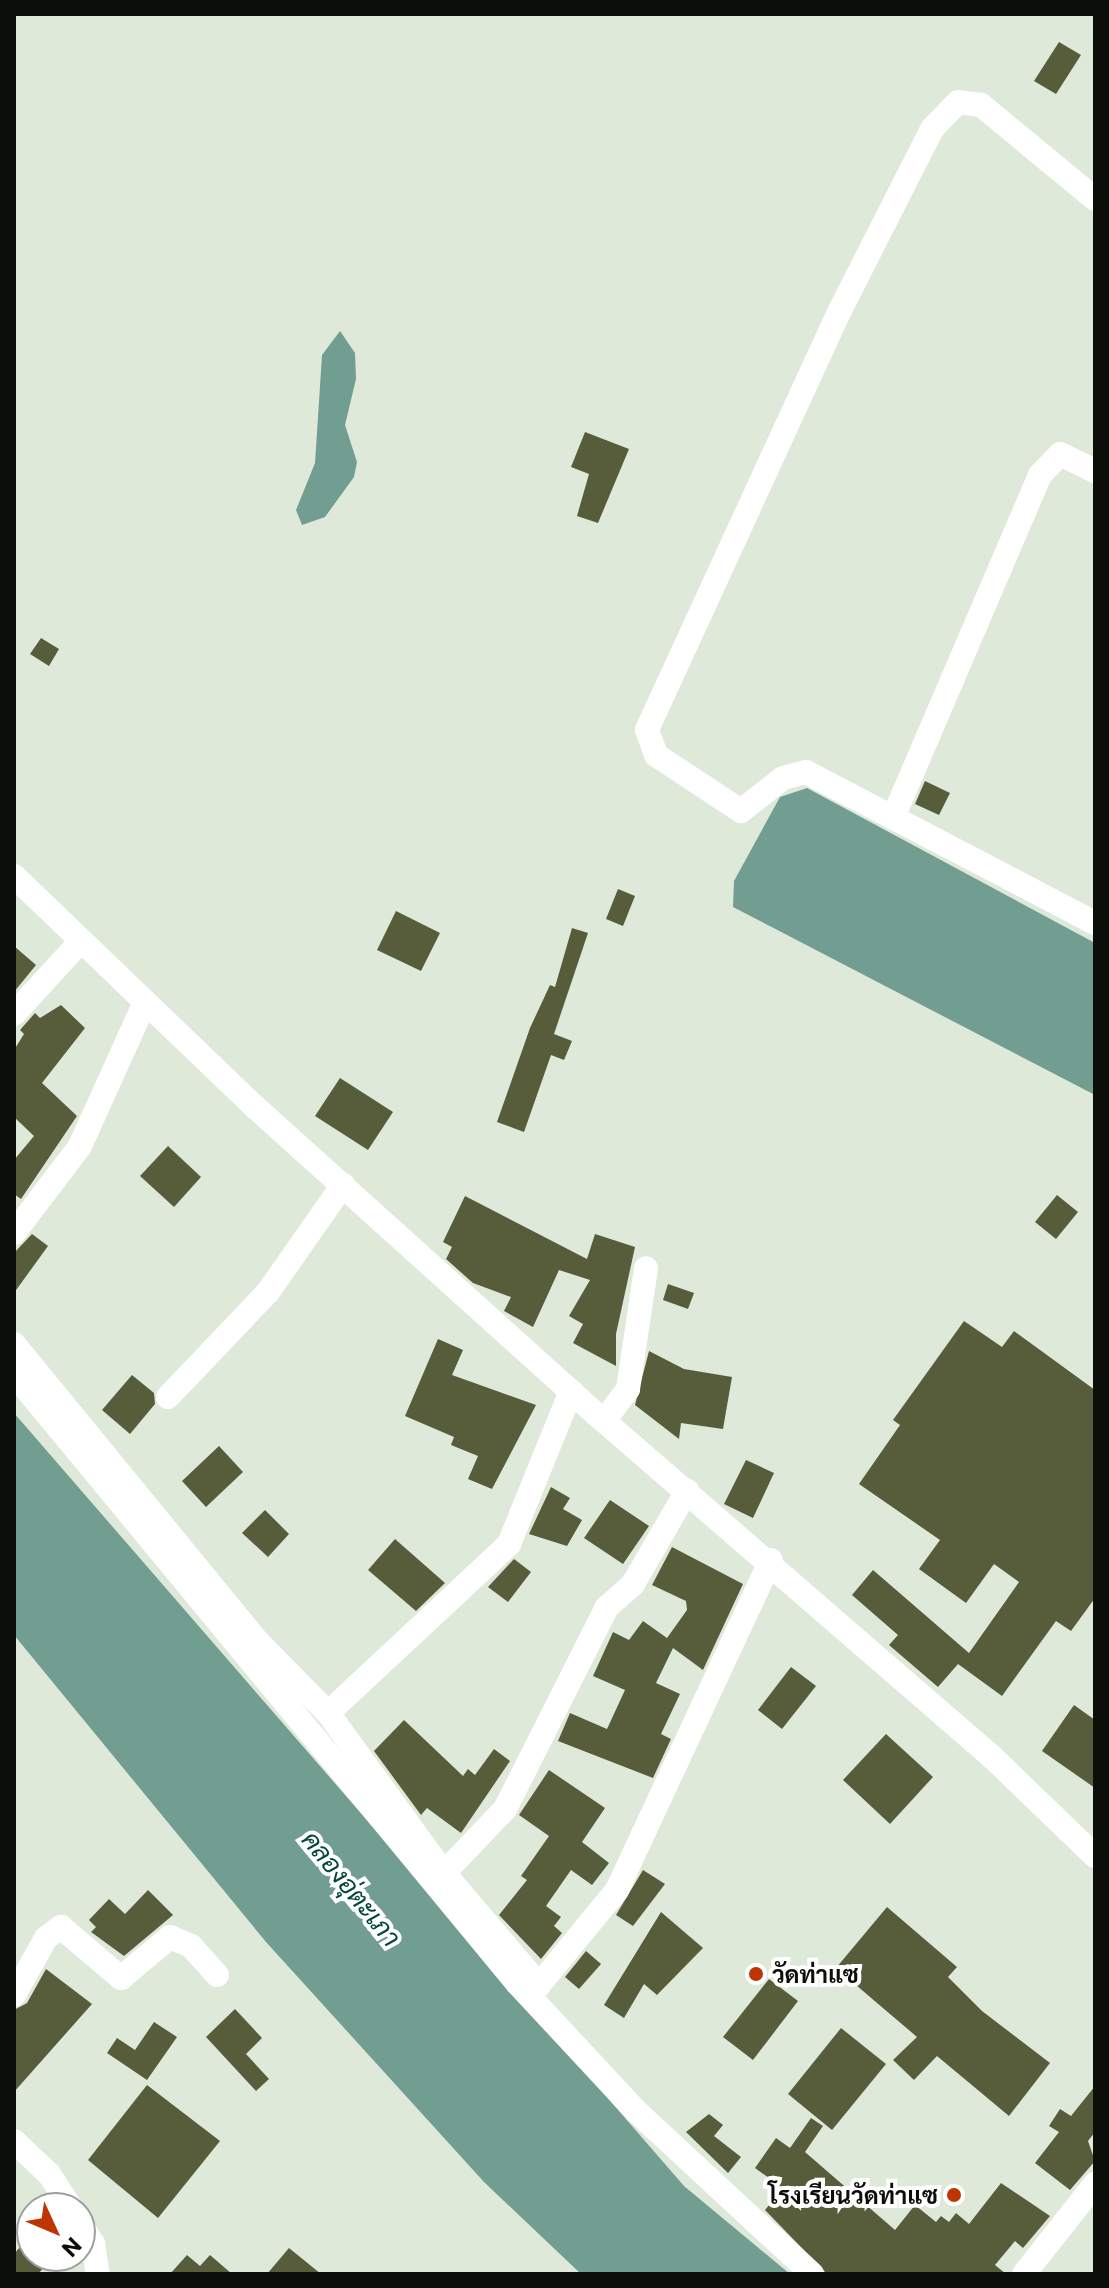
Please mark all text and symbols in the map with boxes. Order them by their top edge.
water label: คลองอุ่ตะเภา [296,1824,408,1952]
place label: วัดท่าแซ [772,1960,859,1988]
marker: วัดท่าแซ [747,1965,765,1983]
place label: โรงเรียนวัดท่าแซ [768,2181,938,2209]
marker: โรงเรียนวัดท่าแซ [945,2186,963,2204]
north arrow [16,2192,96,2272]
text: N [57,2232,88,2263]

